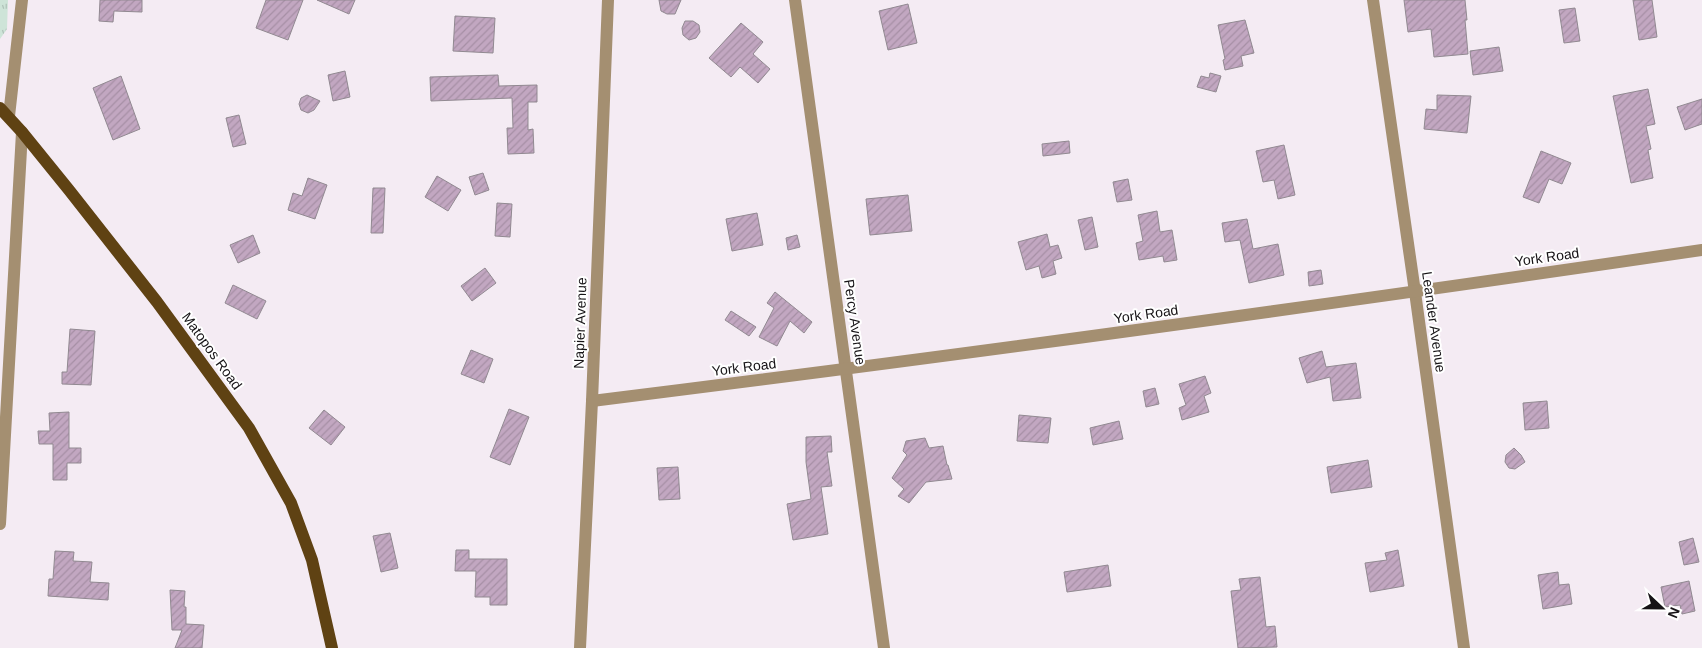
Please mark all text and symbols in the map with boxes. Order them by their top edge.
street label: York Road [1514,245,1580,269]
street label: Leander Avenue [1419,271,1449,374]
street label: Napier Avenue [570,277,590,369]
street label: Percy Avenue [841,278,869,366]
street label: York Road [1113,302,1179,326]
street label: Matopos Road [179,309,245,393]
street label: York Road [711,355,777,379]
north arrow [1637,583,1687,633]
text: N [1665,605,1683,621]

